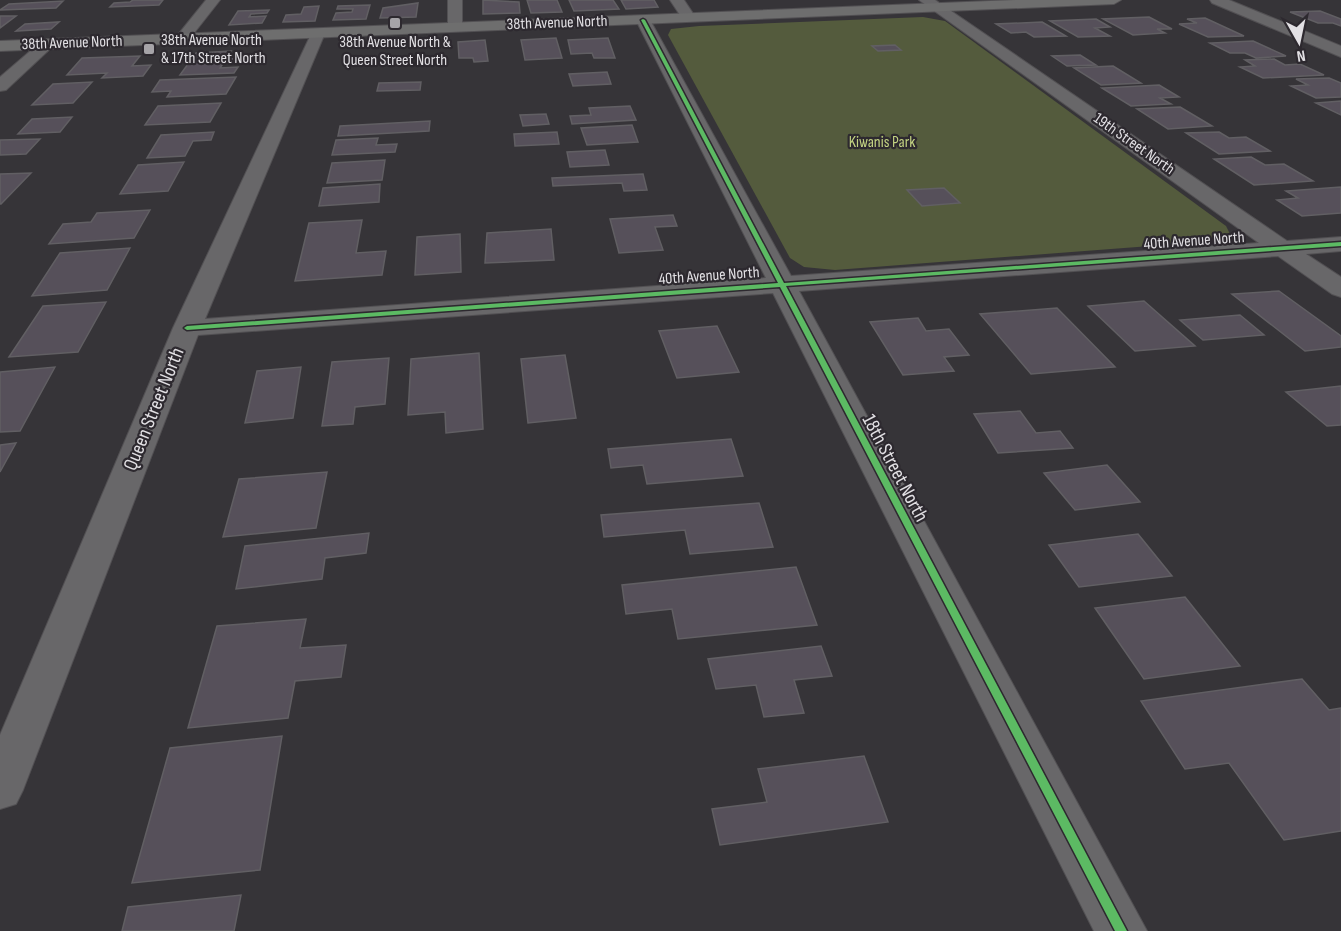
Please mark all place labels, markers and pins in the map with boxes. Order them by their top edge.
marker: 38th Avenue North & Queen Street North [388,16,402,30]
place label: 38th Avenue North & 17th Street North [161,31,266,68]
place label: 38th Avenue North & Queen Street North [339,33,451,70]
marker: 38th Avenue North & 17th Street North [142,42,156,56]

